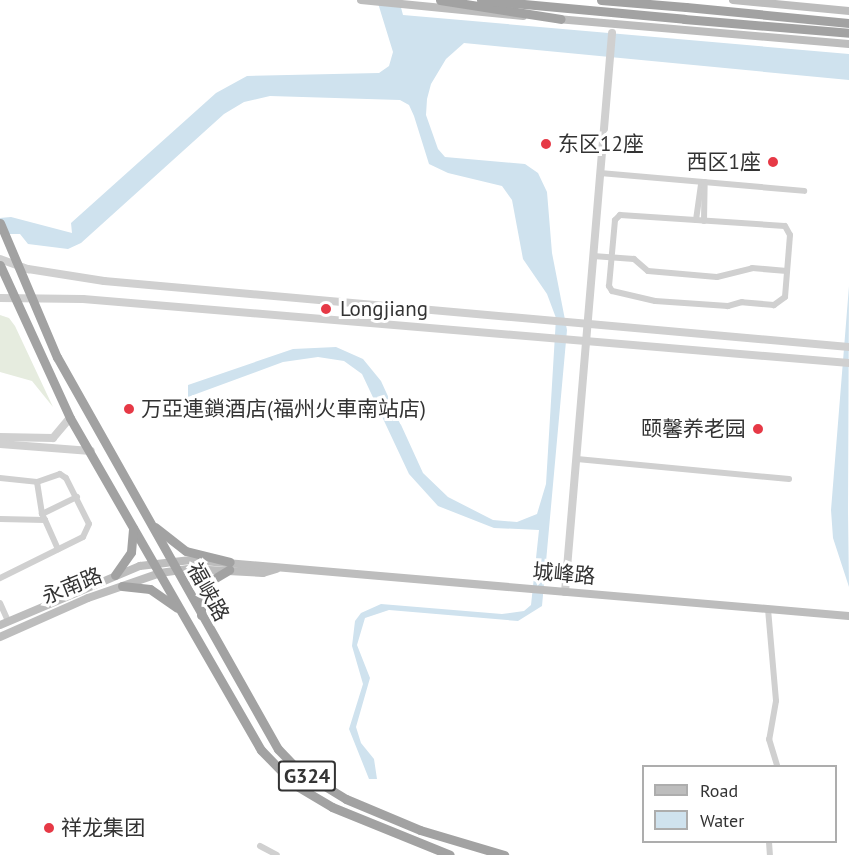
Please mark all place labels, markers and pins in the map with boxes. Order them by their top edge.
place label: 东区12座 [558,131,644,157]
marker: 东区12座 [539,137,553,151]
place label: 西区1座 [687,149,761,175]
marker: 西区1座 [766,155,780,169]
place label: Longjiang [340,296,428,322]
marker: Longjiang [317,300,335,318]
place label: 万亞連鎖酒店(福州火車南站店) [141,396,426,422]
marker: 万亞連鎖酒店(福州火車南站店) [122,402,136,416]
place label: 颐馨养老园 [641,416,746,442]
marker: 颐馨养老园 [751,422,765,436]
place label: 祥龙集团 [61,815,145,841]
marker: 祥龙集团 [42,821,56,835]

